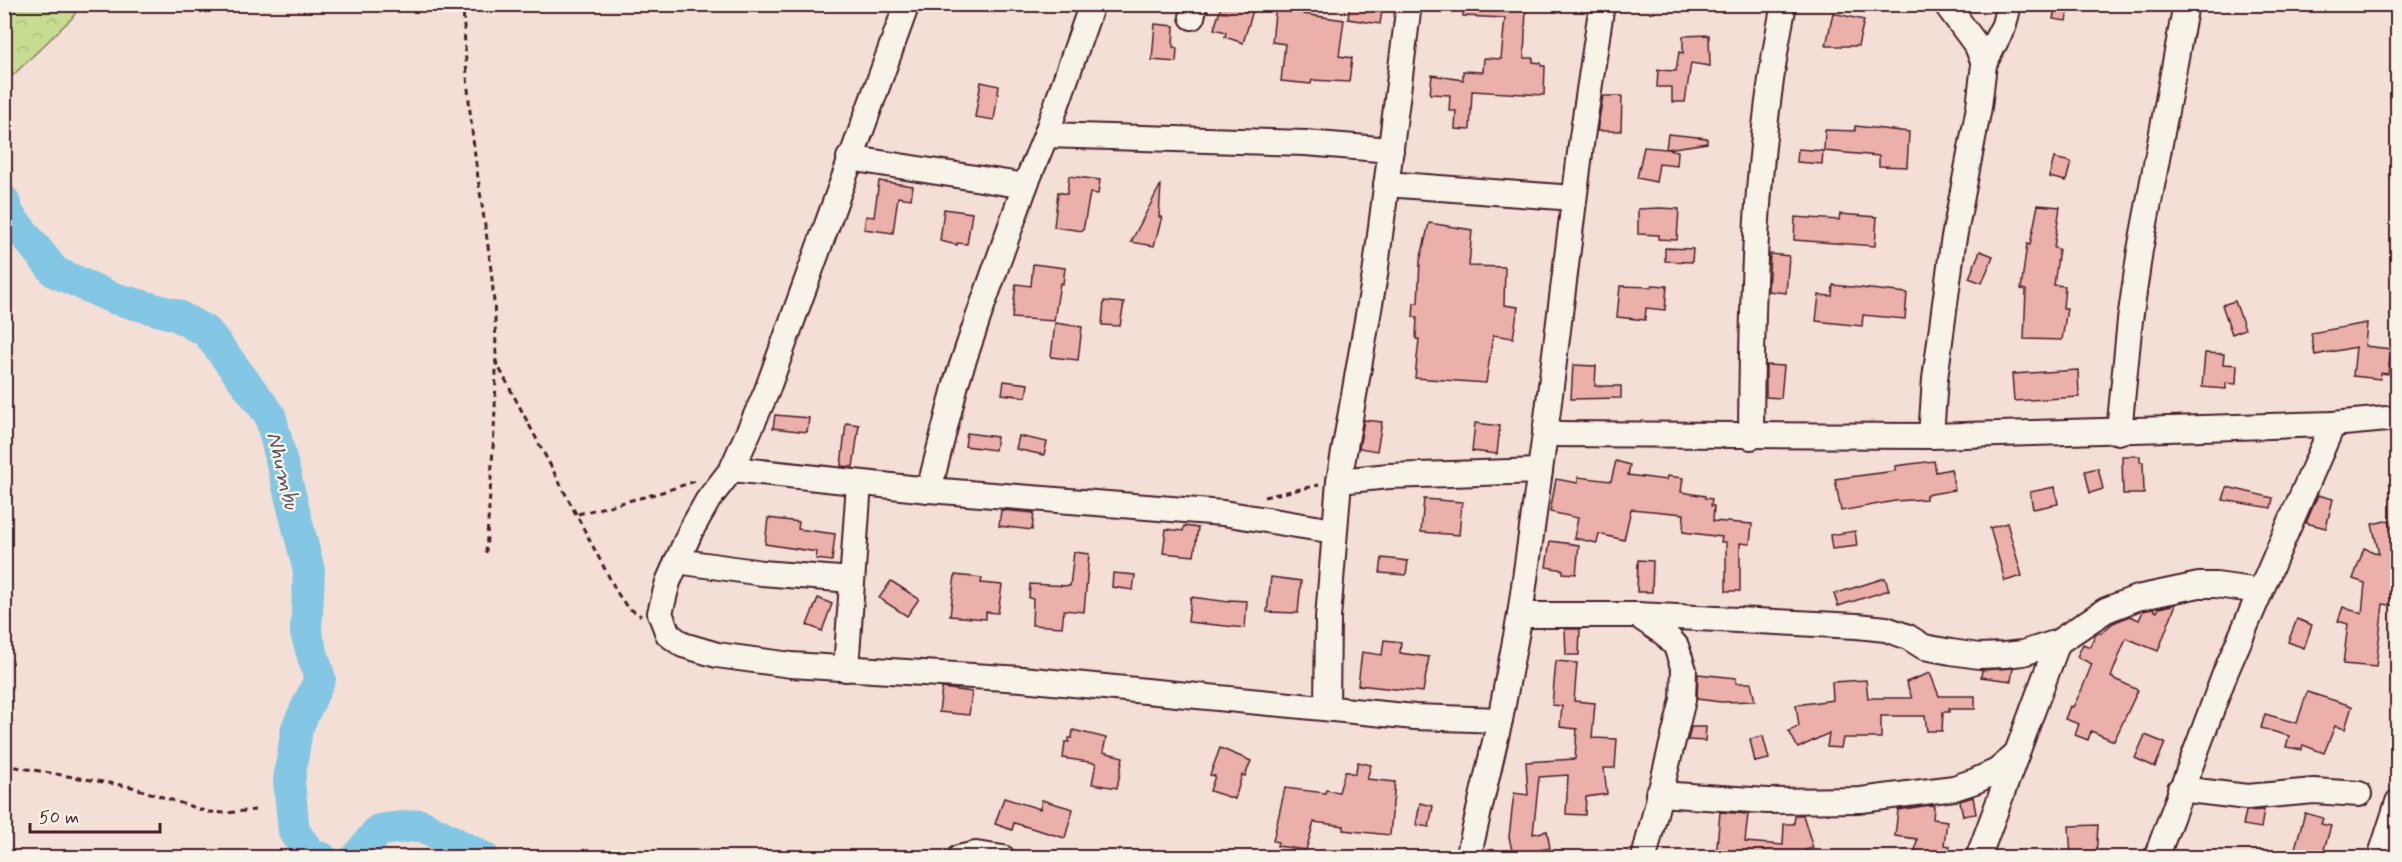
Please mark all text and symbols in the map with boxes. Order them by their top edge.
water label: Nhumbu [259,429,305,513]
scale bar [30,796,160,834]
text: 50 m [39,806,79,830]

